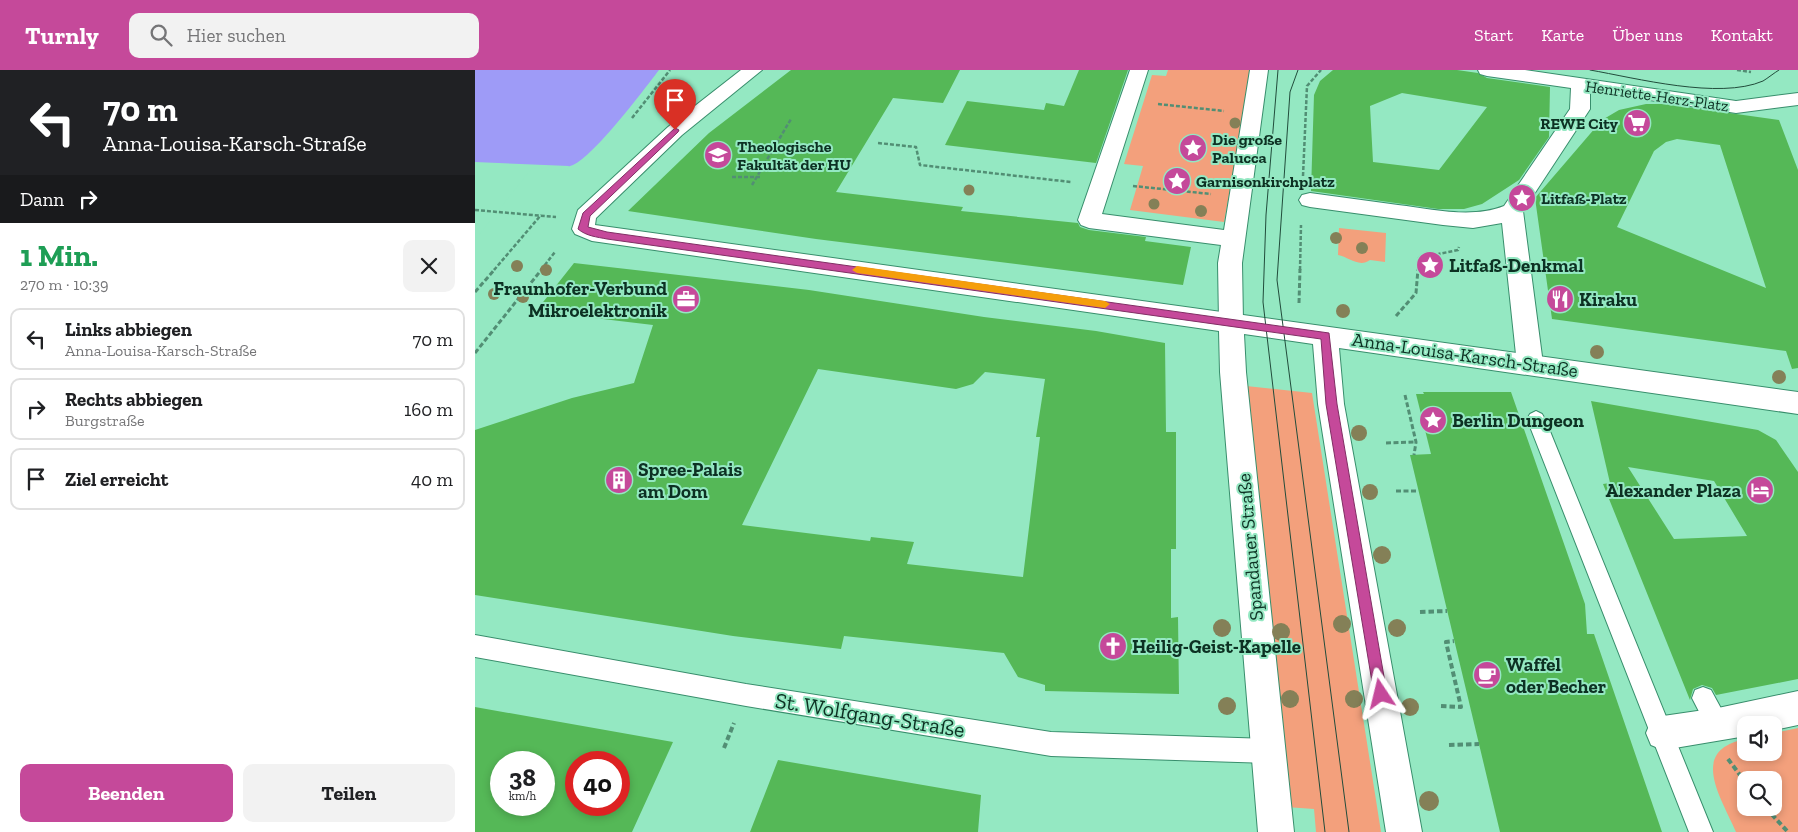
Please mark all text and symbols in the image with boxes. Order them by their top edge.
search box [129,13,479,58]
text: Turnly [25,21,99,50]
icon: search [147,21,175,49]
text: Hier suchen [187,24,286,47]
text: Start [1474,24,1513,46]
text: Karte [1541,24,1584,46]
text: Über uns [1612,24,1683,46]
text: Kontakt [1711,24,1773,46]
street label: Henriette-Herz-Platz [1584,77,1730,115]
pin [654,79,696,130]
icon: arrive [661,86,689,114]
text: 70 m [103,88,178,130]
icon: left [20,90,85,155]
supermarket icon: REWE City [1622,108,1652,138]
place label: REWE City [1540,114,1619,133]
text: Anna-Louisa-Karsch-Straße [103,130,367,157]
place label: Die große Palucca [1212,130,1282,167]
place icon: Die große Palucca [1178,133,1208,163]
place label: Theologische Fakultät der HU [737,137,851,174]
school or university icon: Theologische Fakultät der HU [703,140,733,170]
place icon: Garnisonkirchplatz [1162,166,1192,196]
place label: Garnisonkirchplatz [1196,172,1335,191]
place icon: Litfaß-Platz [1507,183,1537,213]
icon: right [74,185,102,213]
text: Dann [20,188,64,211]
place label: Litfaß-Platz [1541,189,1627,208]
text: 1 Min. [20,238,98,274]
button: close [403,240,455,292]
place icon: Litfaß-Denkmal [1415,250,1445,280]
place label: Litfaß-Denkmal [1449,254,1584,277]
text: 270 m · 10:39 [20,275,108,294]
place label: Fraunhofer-Verbund Mikroelektronik [493,277,667,322]
office icon: Fraunhofer-Verbund Mikroelektronik [671,284,701,314]
restaurant icon: Kiraku [1545,284,1575,314]
place label: Kiraku [1579,288,1637,311]
text: Links abbiegen [65,318,192,341]
icon: left [22,325,50,353]
text: 70 m [412,328,453,351]
street label: Anna-Louisa-Karsch-Straße [1351,328,1579,382]
text: Anna-Louisa-Karsch-Straße [65,341,257,360]
text: Rechts abbiegen [65,388,203,411]
icon: right [22,395,50,423]
text: 160 m [404,398,453,421]
place icon: Berlin Dungeon [1418,405,1448,435]
place label: Berlin Dungeon [1452,409,1585,432]
text: Burgstraße [65,411,144,430]
place label: Spree-Palais am Dom [638,458,742,503]
icon: arrive [22,465,50,493]
building icon: Spree-Palais am Dom [604,465,634,495]
text: Ziel erreicht [65,468,168,491]
text: 40 m [411,468,453,491]
street label: Spandauer Straße [1232,472,1268,621]
hotel icon: Alexander Plaza [1745,475,1775,505]
place label: Alexander Plaza [1606,479,1741,502]
church icon: Heilig-Geist-Kapelle [1098,631,1128,661]
place label: Heilig-Geist-Kapelle [1132,635,1301,658]
place label: Waffel oder Becher [1506,653,1607,698]
cafe icon: Waffel oder Becher [1472,660,1502,690]
position arrow [1354,667,1406,719]
street label: St. Wolfgang-Straße [773,687,967,743]
map controls [1737,716,1782,816]
button: sound [1737,716,1782,761]
speed limit sign: 40 [565,751,630,816]
text: 38 [509,762,536,792]
button: Beenden [20,764,233,822]
button: Teilen [243,764,455,822]
button: search [1737,771,1782,816]
text: km/h [509,789,536,803]

